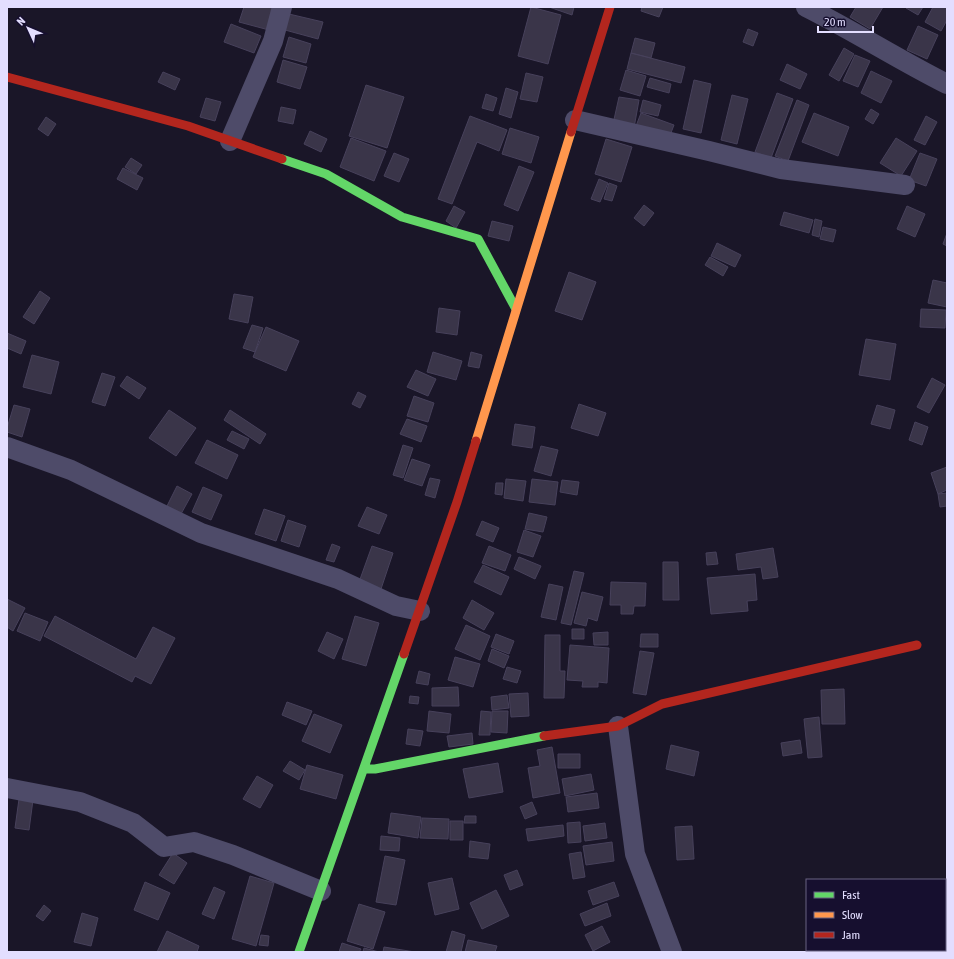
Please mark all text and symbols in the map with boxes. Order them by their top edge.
north arrow [8,8,48,48]
scale bar [818,8,873,34]
text: N [14,15,27,28]
text: 20 m [824,15,846,29]
legend [806,879,946,951]
text: Fast [842,888,860,902]
text: Slow [842,908,863,922]
text: Jam [842,928,860,942]

